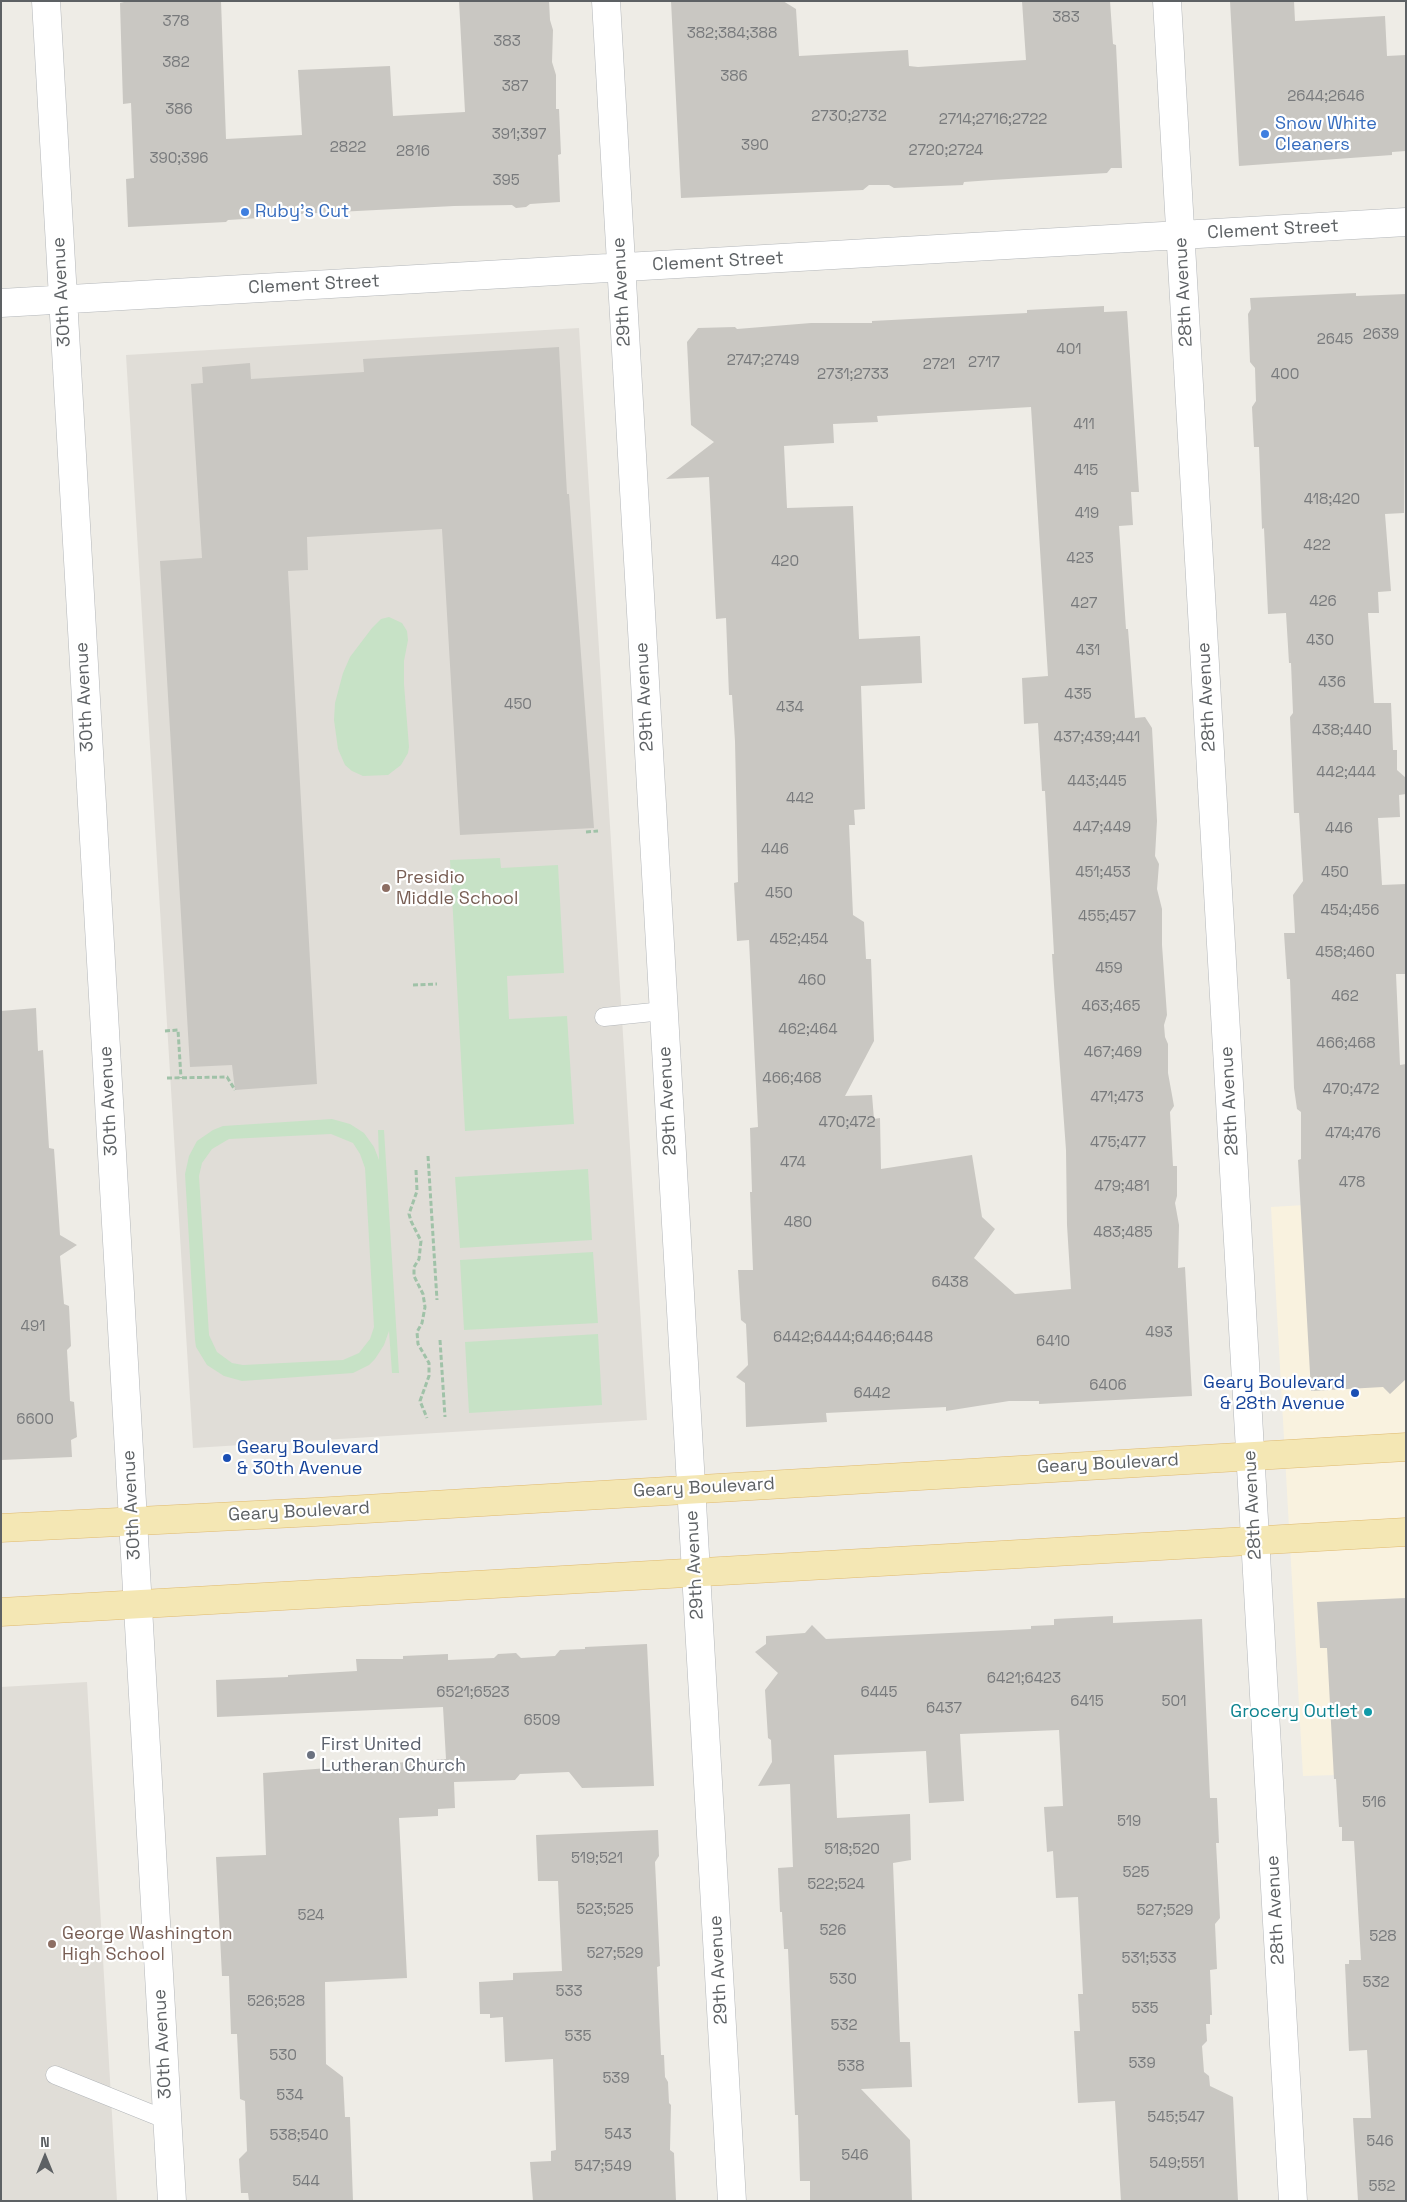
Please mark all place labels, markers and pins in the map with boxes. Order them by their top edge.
place label: Snow White Cleaners [1275,113,1377,156]
marker: Snow White Cleaners [1259,128,1271,140]
place label: Ruby's Cut [255,201,349,223]
marker: Ruby's Cut [239,206,251,218]
place label: Presidio Middle School [396,867,518,910]
marker: Presidio Middle School [380,882,392,894]
place label: Geary Boulevard & 28th Avenue [1203,1372,1345,1415]
marker: Geary Boulevard & 28th Avenue [1349,1387,1361,1399]
place label: Geary Boulevard & 30th Avenue [237,1437,379,1480]
marker: Geary Boulevard & 30th Avenue [221,1452,233,1464]
place label: Grocery Outlet [1230,1701,1358,1723]
marker: Grocery Outlet [1362,1706,1374,1718]
place label: First United Lutheran Church [321,1734,466,1776]
marker: First United Lutheran Church [305,1749,317,1761]
place label: George Washington High School [62,1923,232,1966]
marker: George Washington High School [46,1938,58,1950]

